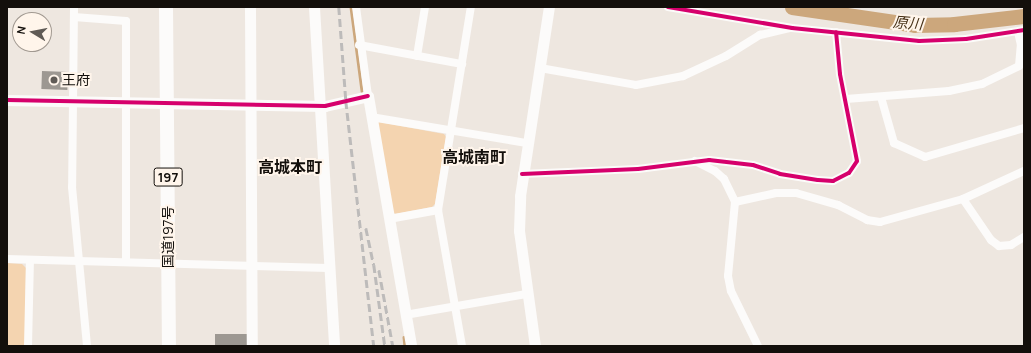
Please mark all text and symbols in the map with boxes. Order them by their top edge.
north arrow [12,12,52,52]
water label: 原川 [892,13,924,33]
text: N [13,25,29,35]
place label: 王府 [62,72,90,88]
marker: 王府 [49,75,59,85]
district label: 高城南町 [442,147,506,167]
district label: 高城本町 [258,157,322,177]
road number: 197 [153,166,183,188]
street label: 国道197号 [160,206,176,268]

